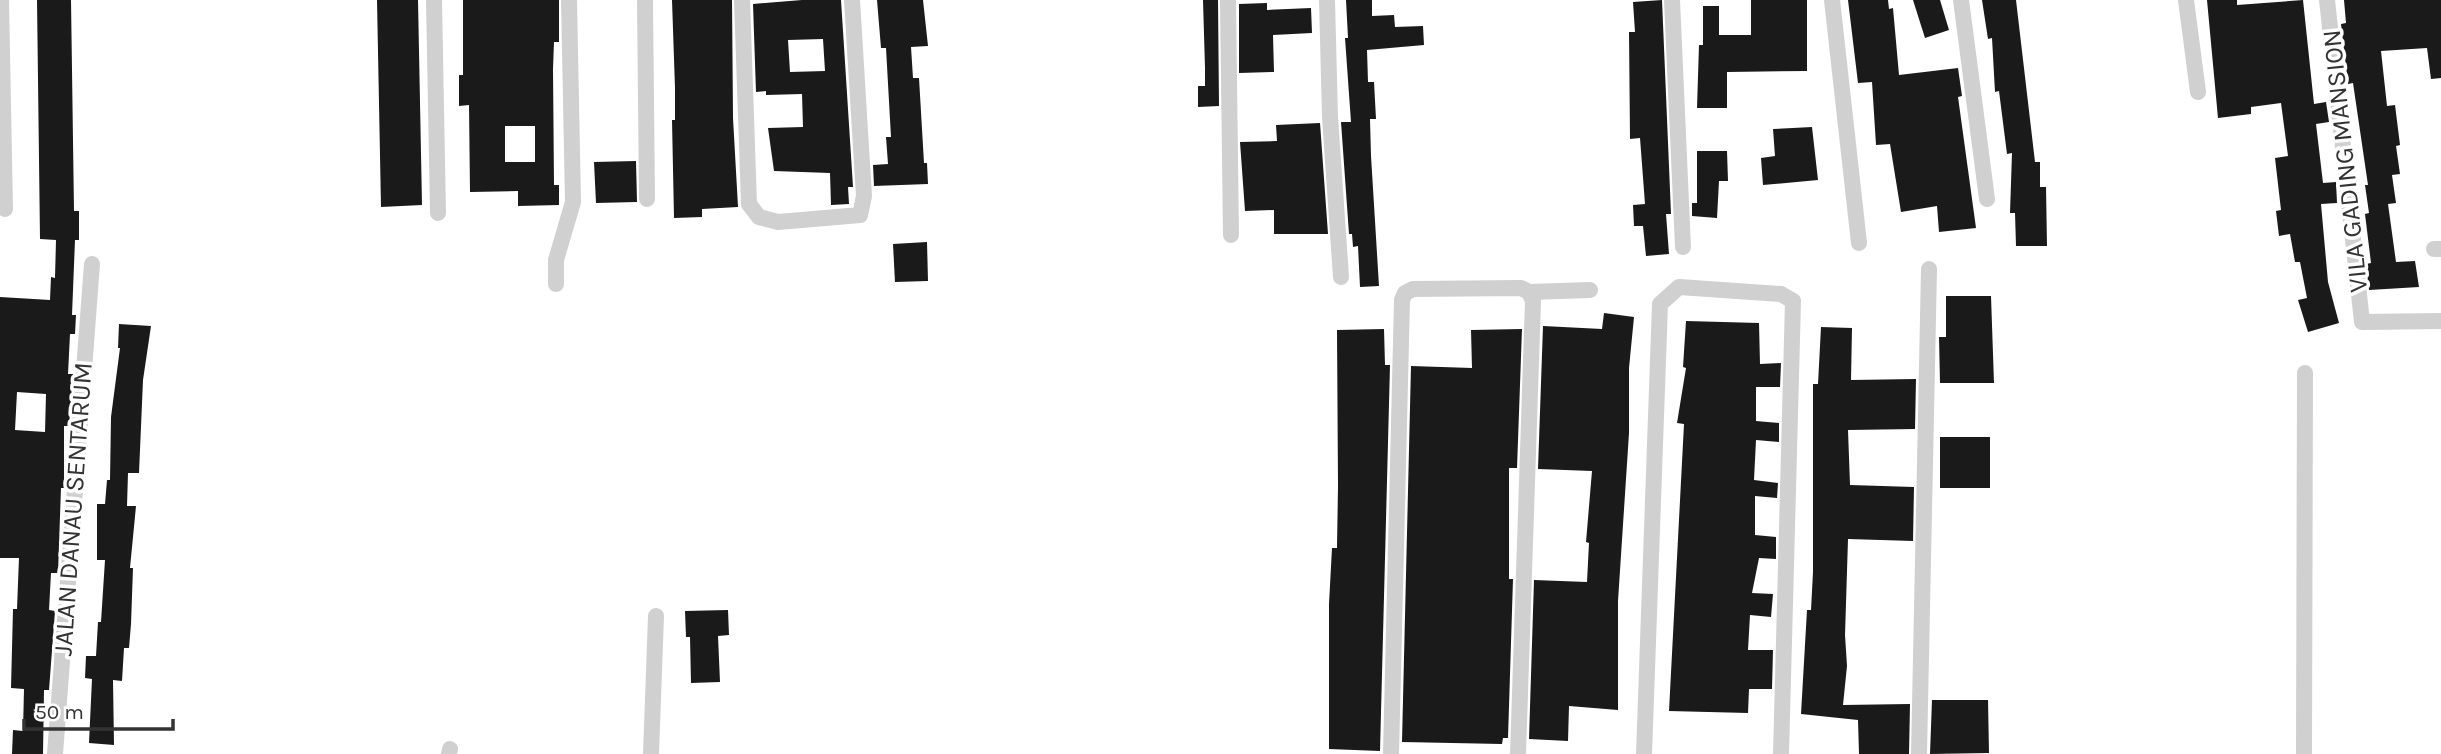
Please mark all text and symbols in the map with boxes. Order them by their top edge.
street label: VILA GADING MANSION [2316,28,2374,294]
street label: JALAN DANAU SENTARUM [47,361,99,657]
scale bar [24,688,173,732]
text: 50 m [35,700,84,724]

